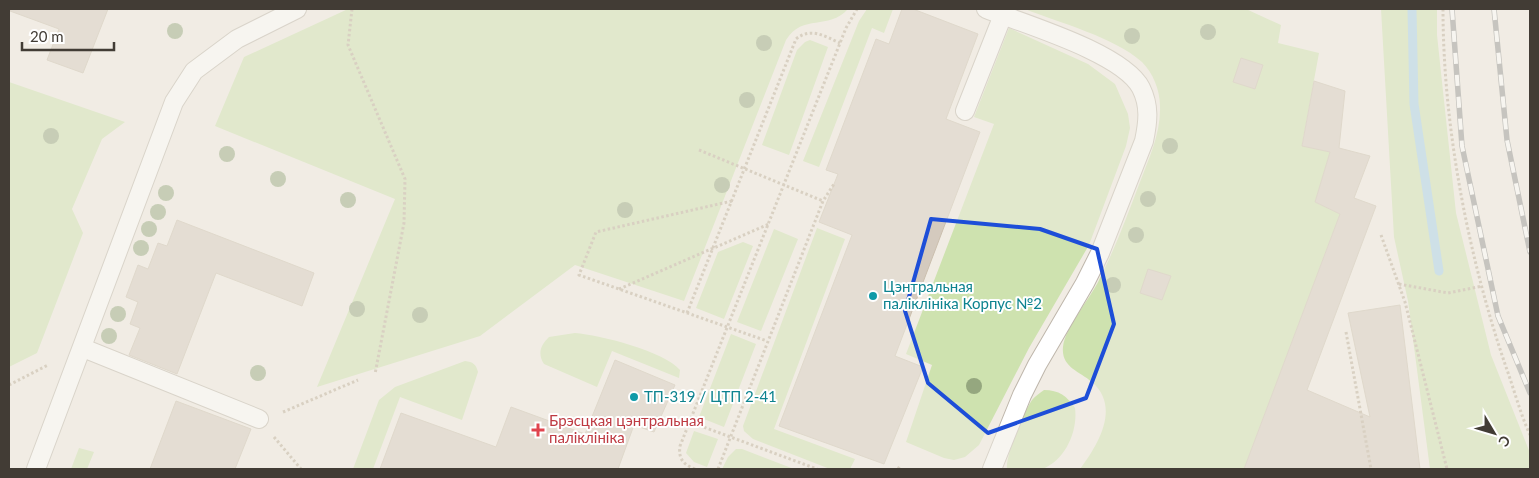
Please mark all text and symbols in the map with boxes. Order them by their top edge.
scale bar [22,20,115,52]
text: 20 m [30,27,64,45]
place label: Цэнтральная паліклініка Корпус №2 [883,277,1042,312]
marker: Цэнтральная паліклініка Корпус №2 [867,290,879,302]
place label: ТП-319 / ЦТП 2-41 [644,387,777,405]
marker: ТП-319 / ЦТП 2-41 [628,391,640,403]
north arrow [1469,408,1519,458]
place label: Брэсцкая цэнтральная паліклініка [549,411,704,446]
marker: Брэсцкая цэнтральная паліклініка [531,423,545,437]
text: С [1495,432,1514,451]

